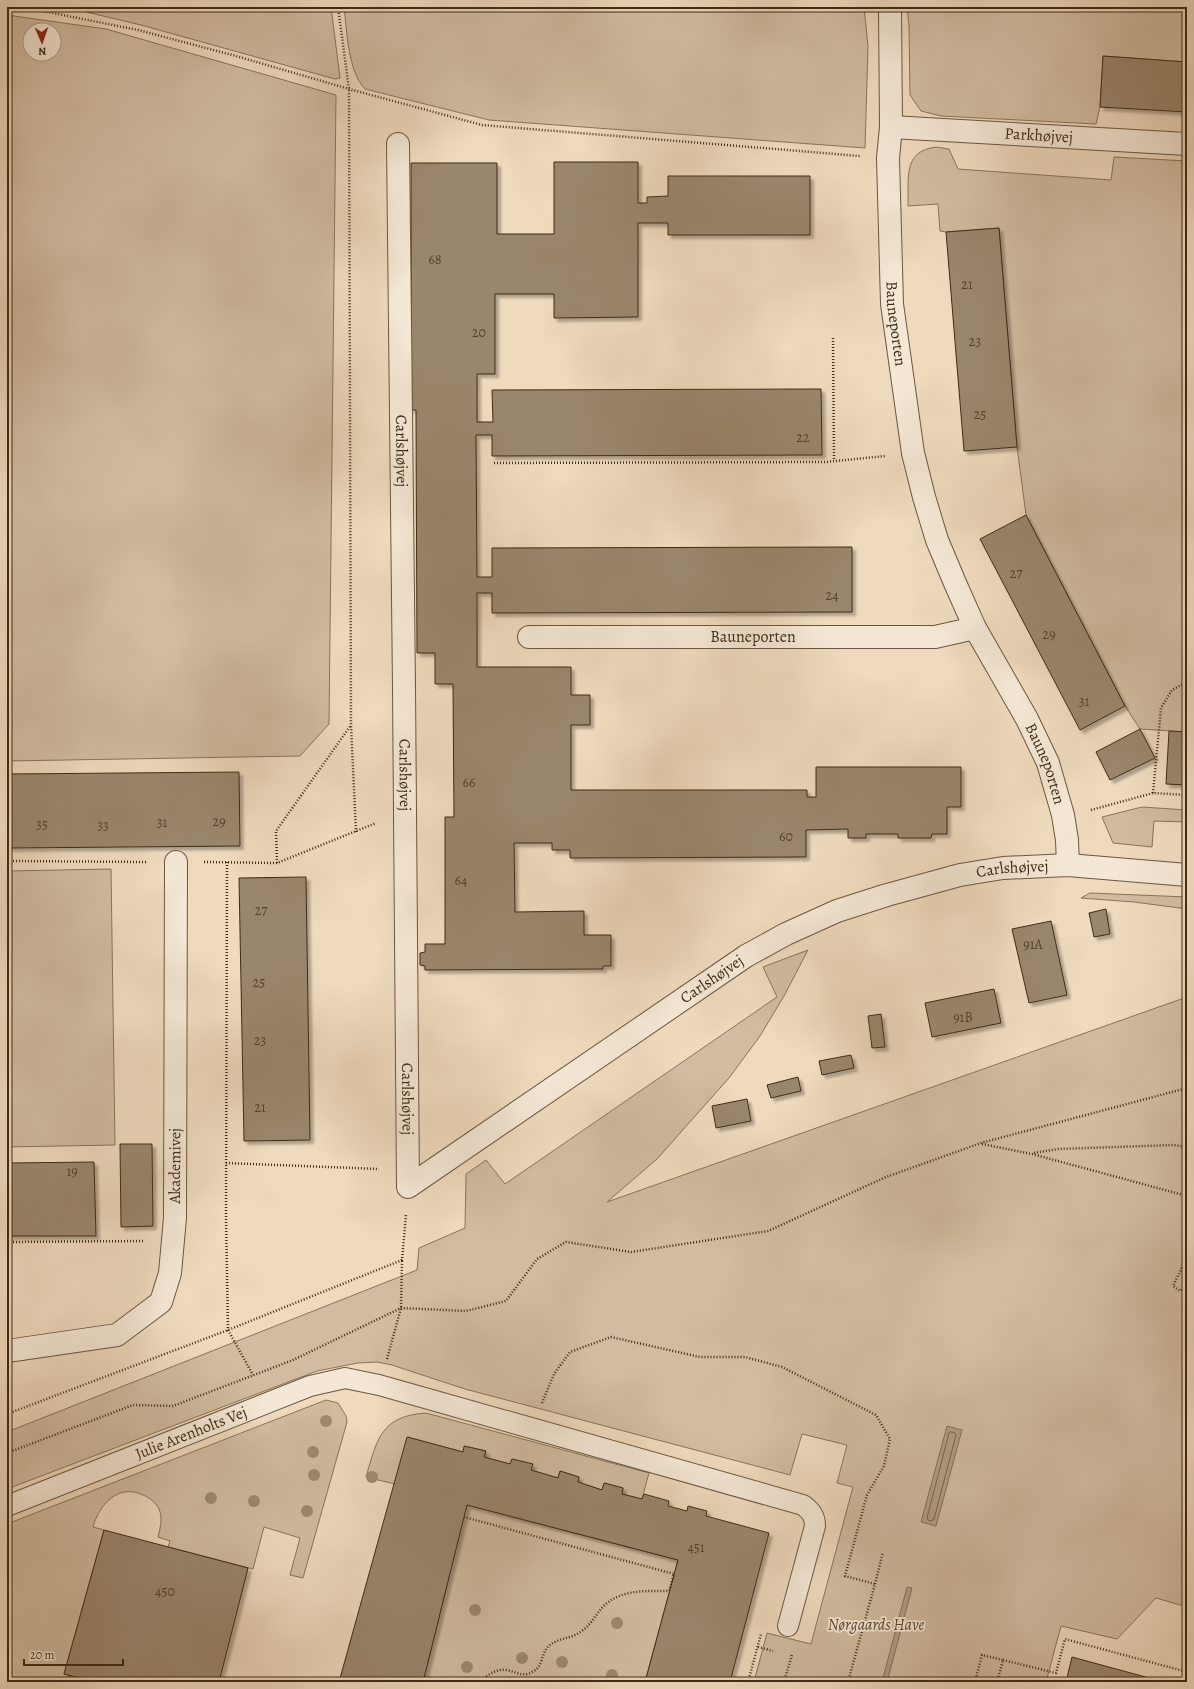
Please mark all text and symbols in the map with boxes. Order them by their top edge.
north arrow [22,22,62,62]
text: N [38,44,47,59]
street label: Parkhøjvej [1004,123,1074,148]
house number: 68 [428,250,442,269]
house number: 21 [961,275,973,294]
street label: Bauneporten [880,281,912,368]
house number: 20 [472,323,486,342]
house number: 23 [969,332,981,351]
house number: 25 [974,405,986,424]
street label: Carlshøjvej [390,415,413,487]
house number: 22 [796,428,810,447]
house number: 27 [1010,564,1022,583]
house number: 24 [826,586,839,605]
house number: 29 [1042,625,1056,644]
street label: Bauneporten [710,626,796,648]
house number: 31 [1079,692,1090,711]
street label: Bauneporten [1020,719,1070,807]
street label: Carlshøjvej [393,739,416,811]
house number: 66 [463,773,475,792]
house number: 29 [212,812,226,831]
house number: 31 [157,813,168,832]
house number: 35 [36,815,48,834]
house number: 33 [97,816,109,835]
house number: 60 [779,827,793,846]
street label: Carlshøjvej [974,855,1049,883]
house number: 64 [455,871,467,890]
house number: 27 [255,901,267,920]
house number: 91A [1023,935,1043,954]
street label: Carlshøjvej [676,950,748,1009]
house number: 25 [253,973,265,992]
house number: 91B [953,1008,973,1027]
house number: 23 [254,1031,266,1050]
street label: Carlshøjvej [396,1063,419,1135]
house number: 21 [254,1098,266,1117]
street label: Akademivej [164,1128,186,1205]
house number: 19 [66,1162,78,1181]
street label: Julie Arenholts Vej [132,1401,250,1465]
house number: 451 [687,1538,705,1557]
house number: 450 [155,1582,175,1601]
park label: Nørgaards Have [828,1614,924,1636]
scale bar [24,1641,123,1667]
text: 20 m [30,1647,54,1663]

